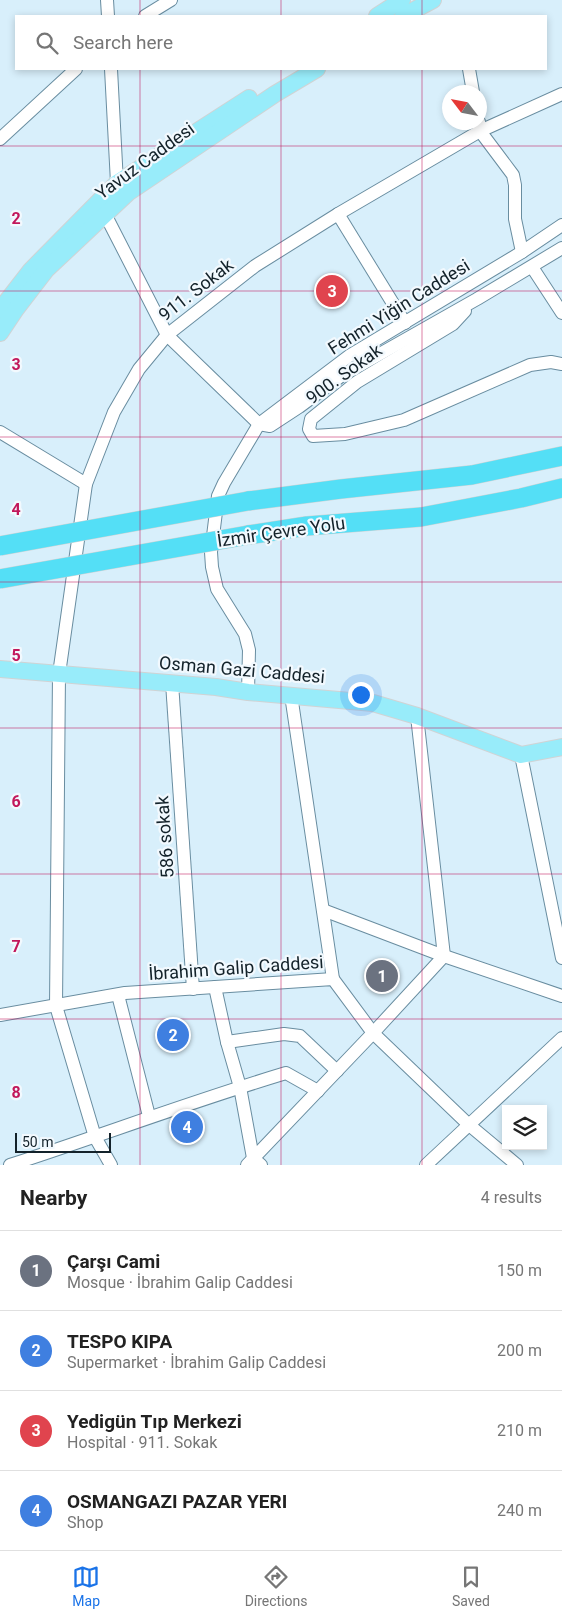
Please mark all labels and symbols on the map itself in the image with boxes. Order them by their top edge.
north arrow [442,85,487,130]
street label: Yavuz Caddesi [91,118,198,203]
text: 2 [11,209,21,228]
street label: 911. Sokak [154,254,238,325]
street label: Fehmi Yiğin Caddesi [324,254,473,359]
pin: 3 [316,272,348,310]
street label: 900. Sokak [302,339,386,408]
text: 3 [11,355,21,374]
text: 4 [11,500,21,519]
street label: İzmir Çevre Yolu [216,512,346,551]
text: 5 [11,646,21,665]
street label: Osman Gazi Caddesi [158,652,326,687]
your location [348,682,374,708]
text: 6 [11,792,21,811]
street label: 586 sokak [151,794,178,879]
text: 7 [11,937,21,956]
street label: İbrahim Galip Caddesi [148,951,324,984]
pin: 1 [366,957,398,995]
pin: 2 [157,1016,189,1054]
text: 8 [11,1083,21,1102]
pin: 4 [171,1108,203,1146]
scale bar [15,1130,111,1153]

